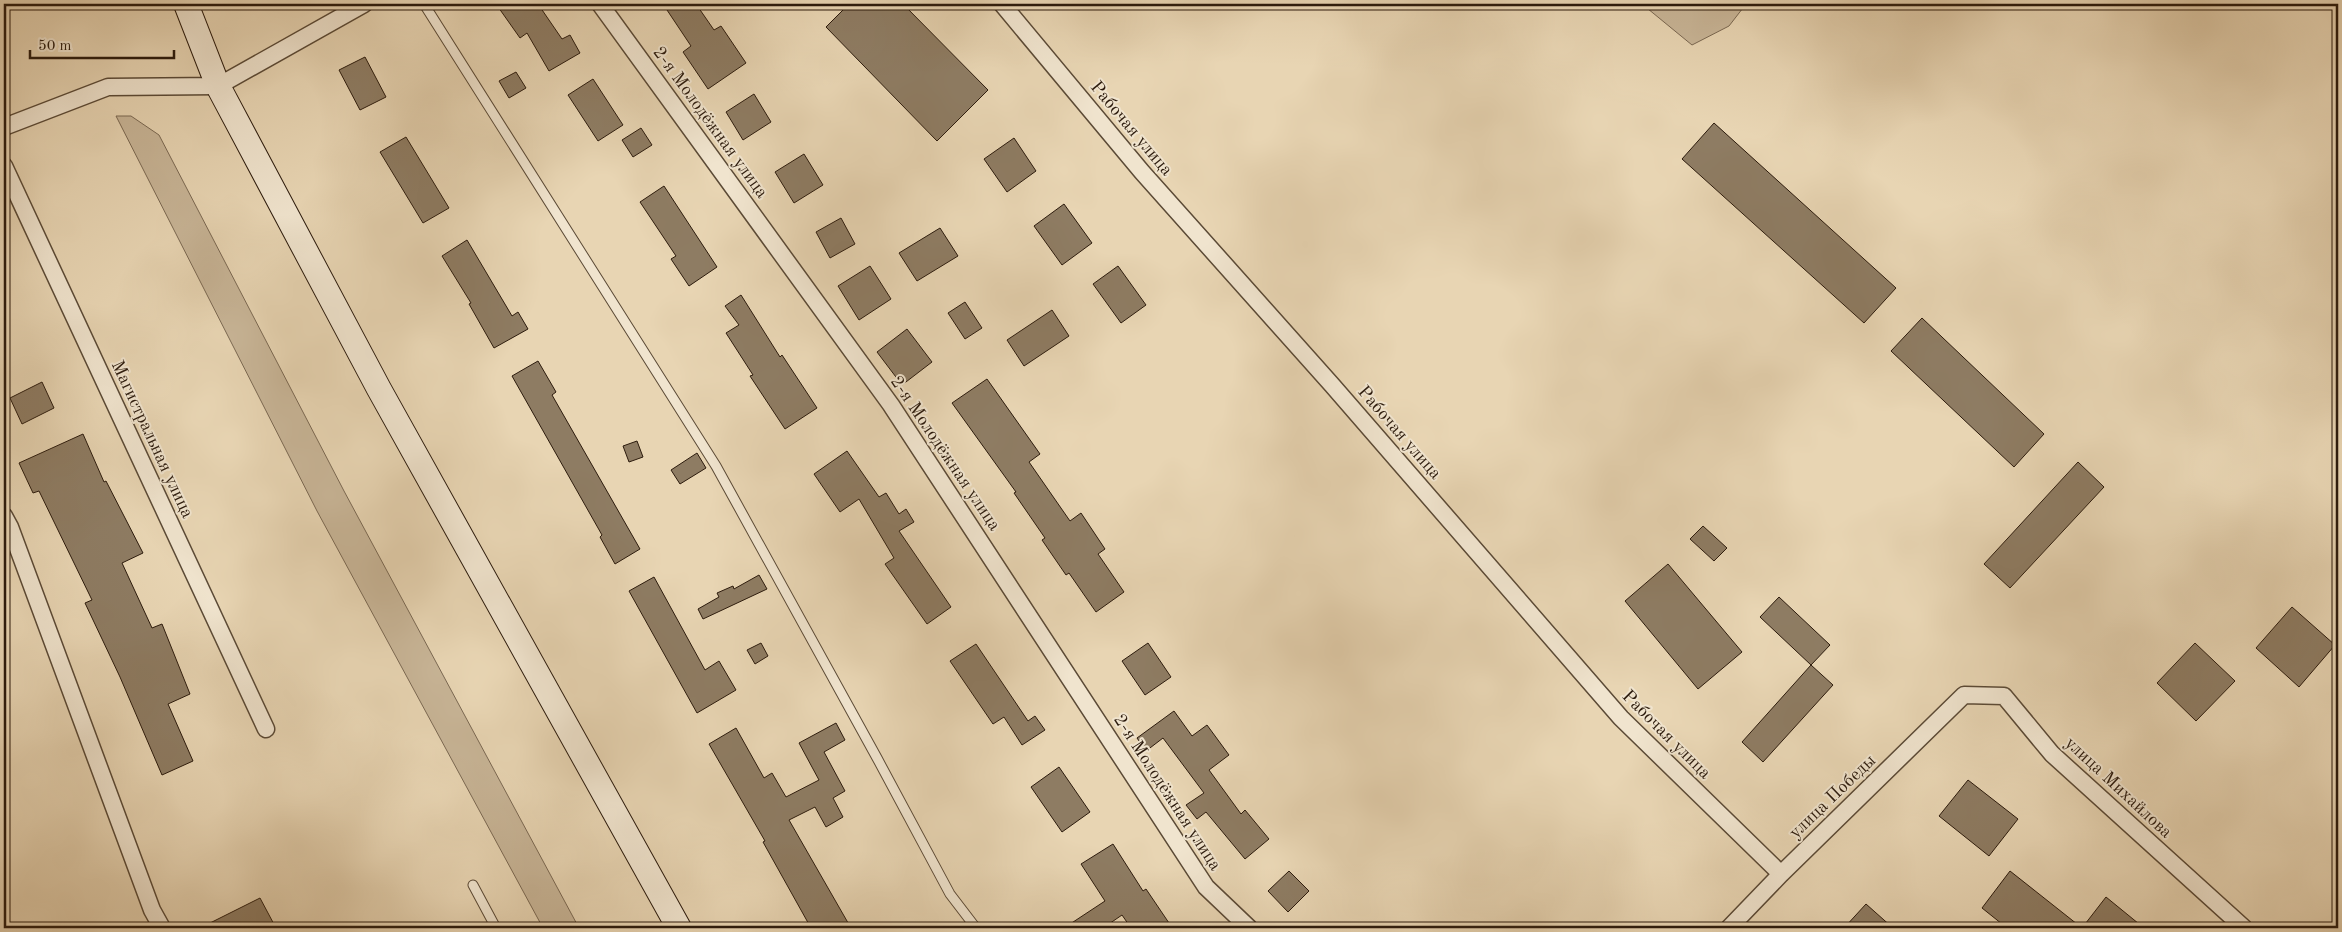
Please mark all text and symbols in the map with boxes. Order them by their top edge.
scale bar [30,28,174,60]
text: 50 m [38,39,72,54]
street label: 2-я Молодёжная улица [649,44,771,202]
street label: Рабочая улица [1087,78,1176,179]
street label: Магистральная улица [108,358,197,521]
street label: 2-я Молодёжная улица [887,373,1004,534]
street label: Рабочая улица [1354,382,1445,483]
street label: Рабочая улица [1618,687,1714,783]
street label: 2-я Молодёжная улица [1110,711,1224,874]
street label: улица Михайлова [2061,734,2175,842]
street label: улица Победы [1786,751,1879,842]

